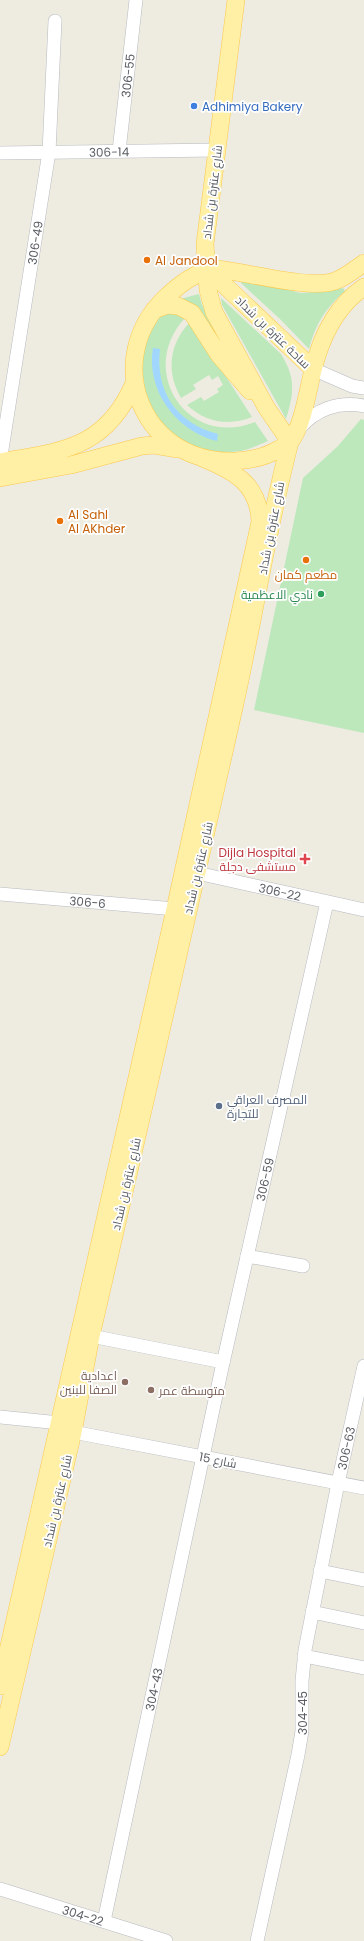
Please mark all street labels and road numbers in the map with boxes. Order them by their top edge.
street label: 306-55 [117,53,138,98]
street label: 306-14 [89,143,130,160]
street label: شارع عنترة بن شداد [198,144,226,240]
street label: 306-49 [23,220,46,266]
street label: ساحة عنترة بن شداد [232,292,314,372]
street label: شارع عنترة بن شداد [254,480,288,576]
street label: شارع عنترة بن شداد [179,820,217,916]
street label: 306-22 [257,878,303,904]
street label: 306-6 [69,891,107,912]
street label: شارع عنترة بن شداد [107,1136,145,1232]
street label: 306-59 [251,1156,278,1202]
street label: 306-63 [333,1425,359,1471]
street label: شارع 15 [198,1448,238,1472]
street label: شارع عنترة بن شداد [38,1453,76,1549]
street label: 304-43 [141,1666,166,1712]
street label: 304-45 [293,1691,311,1736]
street label: 304-22 [60,1901,106,1930]

